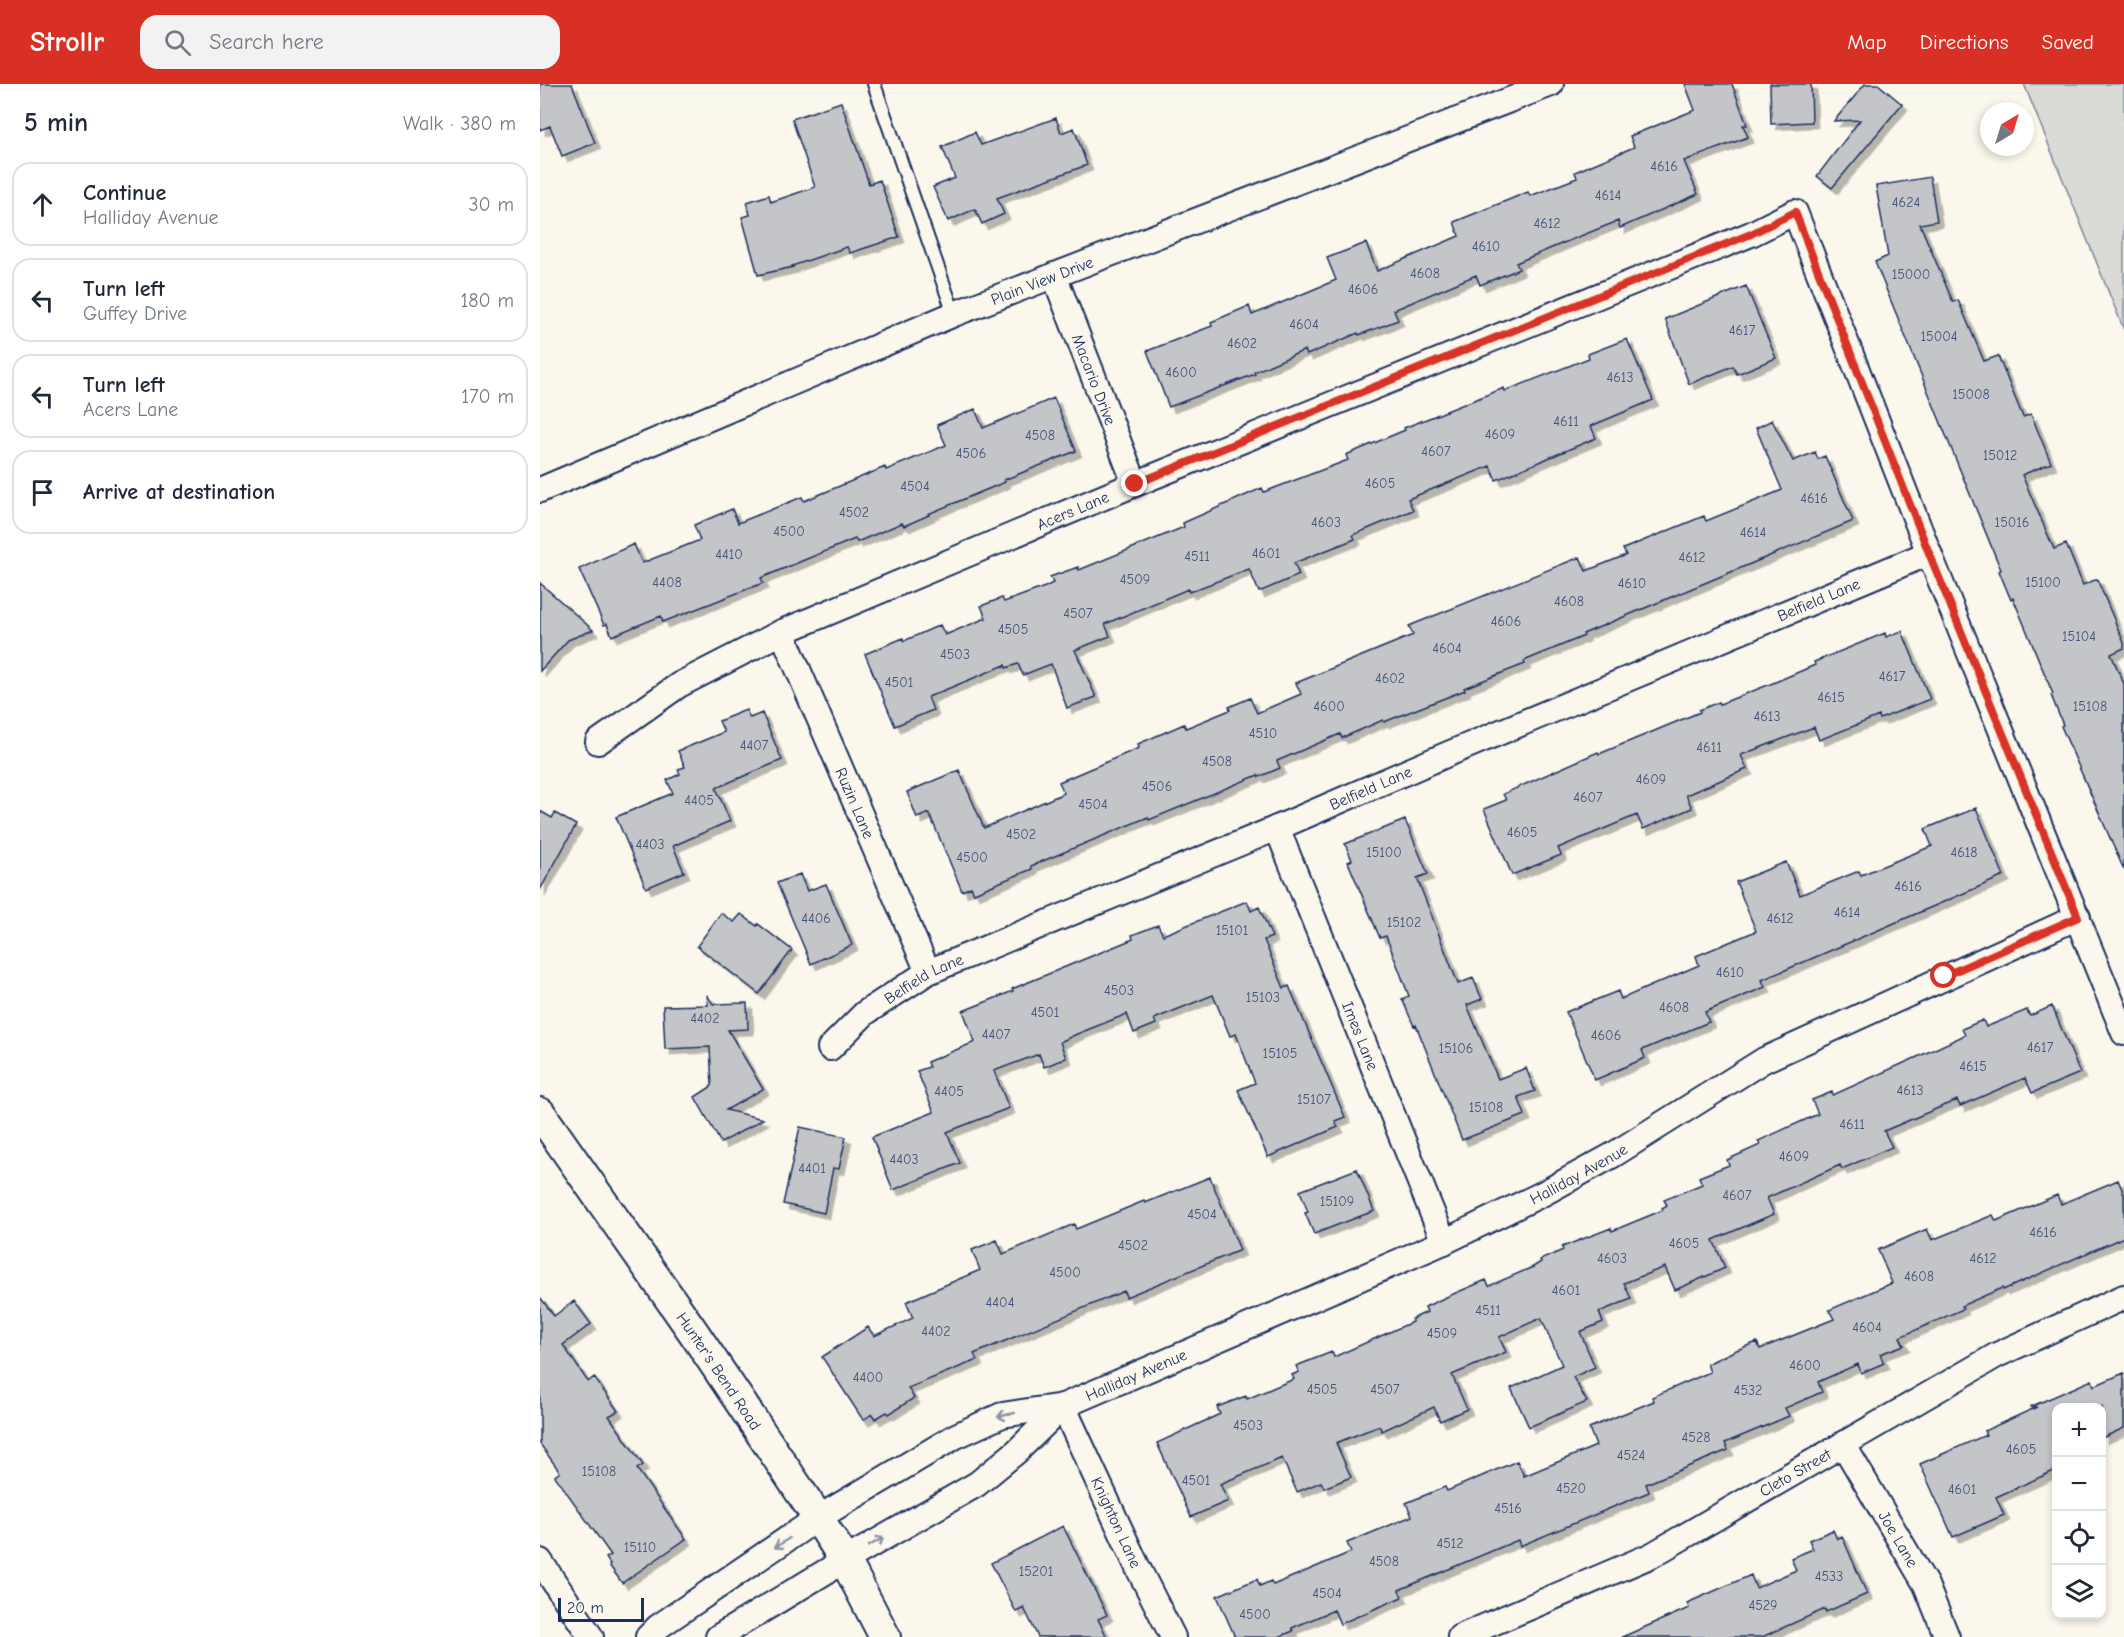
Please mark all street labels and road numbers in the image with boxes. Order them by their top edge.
street label: Plain View Drive [988,253,1096,309]
street label: Macario Drive [1068,332,1119,428]
street label: Acers Lane [1034,488,1112,534]
street label: Belfield Lane [1775,575,1863,625]
street label: Belfield Lane [1327,763,1415,814]
street label: Ruzin Lane [831,765,878,842]
street label: Belfield Lane [881,950,966,1008]
street label: Imes Lane [1338,999,1382,1073]
street label: Halliday Avenue [1527,1140,1631,1209]
street label: Hunter's Bend Road [672,1309,764,1433]
street label: Halliday Avenue [1083,1346,1190,1405]
street label: Cleto Street [1757,1445,1835,1501]
street label: Knighton Lane [1087,1474,1145,1571]
street label: Joe Lane [1874,1508,1921,1571]

